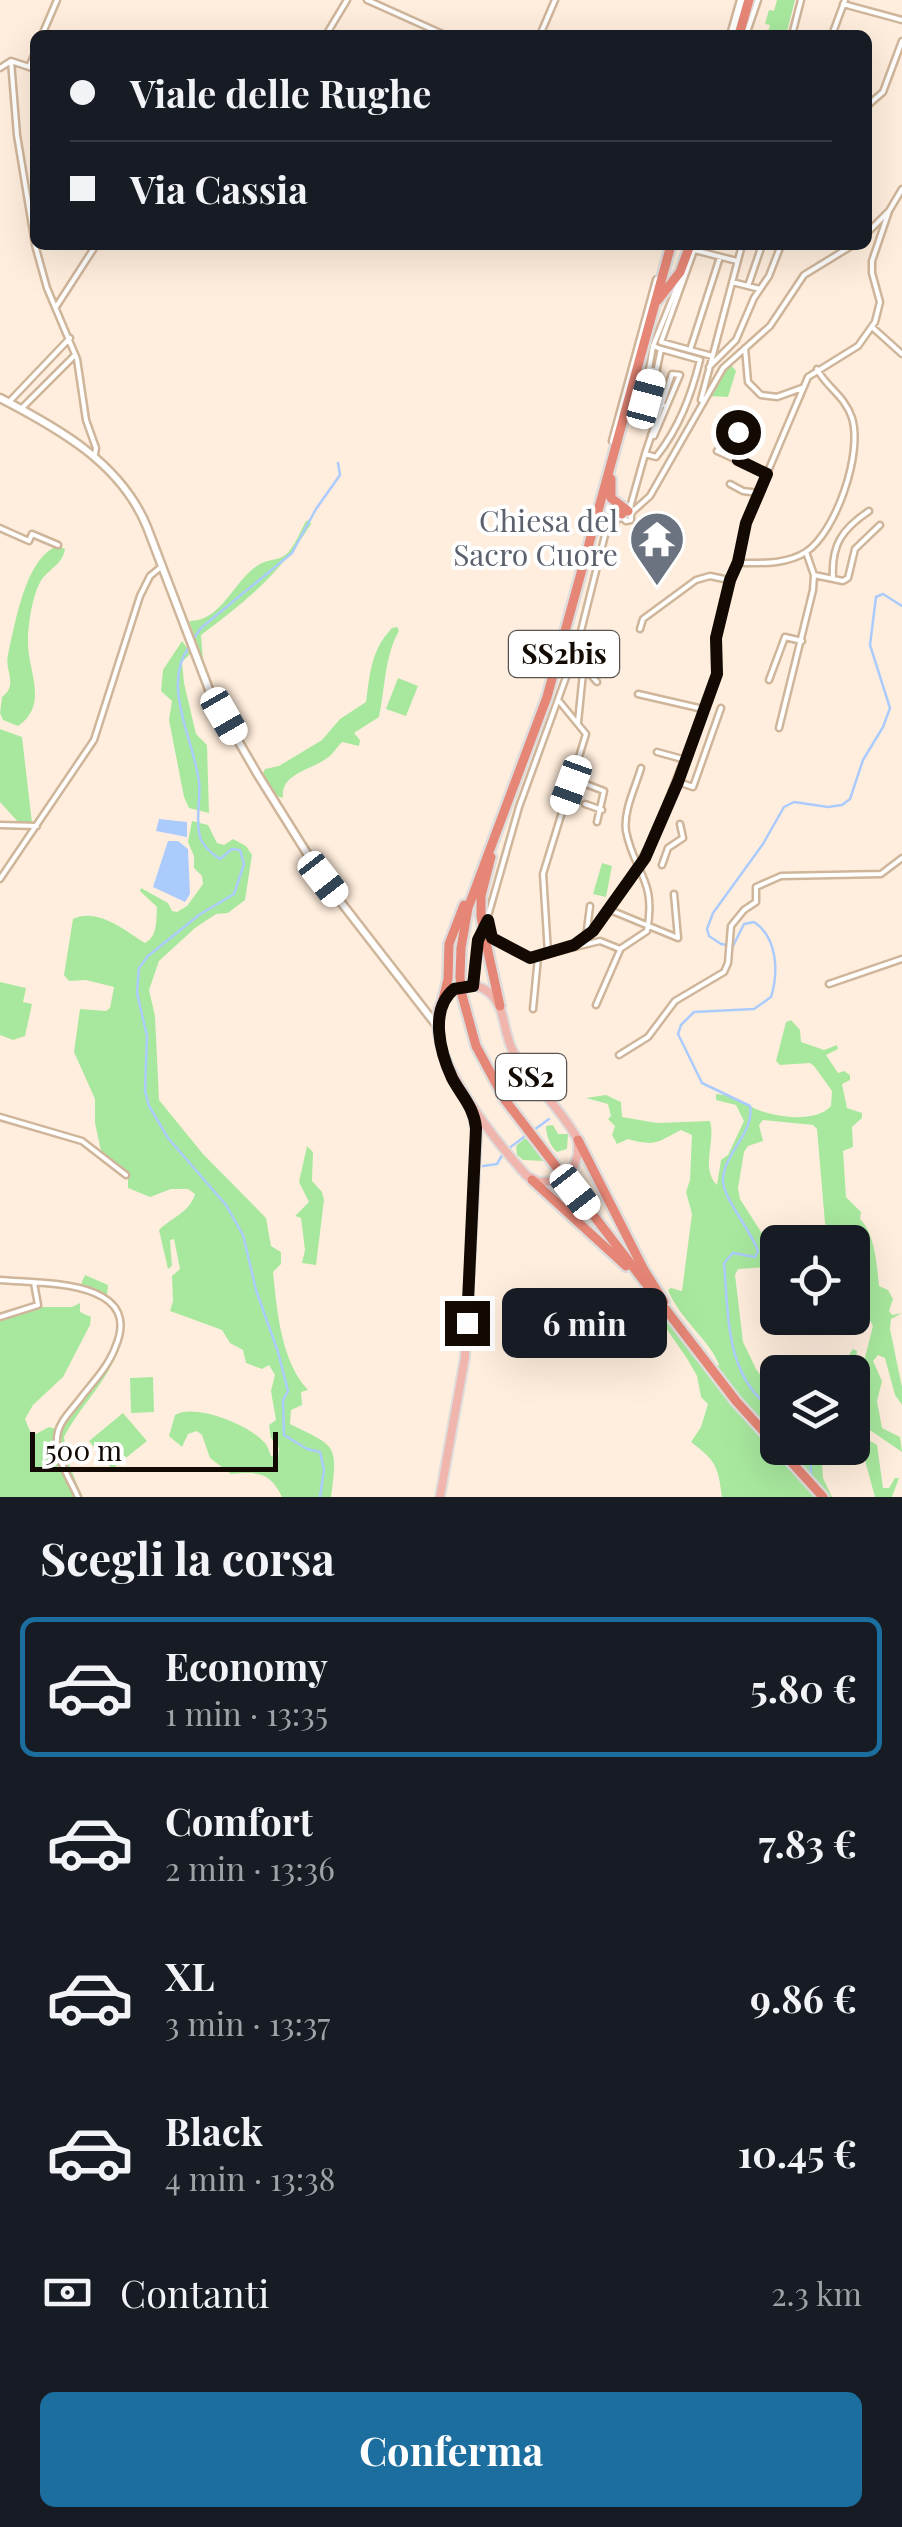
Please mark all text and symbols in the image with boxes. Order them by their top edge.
text: Viale delle Rughe [130,67,431,118]
text: Via Cassia [130,163,308,214]
car [624,366,668,432]
route start [716,410,761,455]
place label: Chiesa del Sacro Cuore [453,500,618,574]
temple icon: Chiesa del Sacro Cuore [627,509,687,588]
road number: SS2bis [509,631,619,677]
car [196,683,252,749]
car [547,752,595,818]
car [293,846,353,912]
road number: SS2 [496,1054,566,1100]
car [545,1159,605,1225]
map controls [760,1225,870,1465]
button: locate [760,1225,870,1335]
callout: 6 min [502,1288,667,1358]
route end [445,1301,490,1346]
text: 6 min [542,1301,627,1344]
button: layers [760,1355,870,1465]
scale bar [30,1427,278,1472]
text: 500 m [45,1431,122,1468]
text: Scegli la corsa [40,1527,335,1587]
text: Economy [165,1640,328,1691]
icon: car [45,1642,135,1732]
text: 5.80 € [750,1662,857,1713]
text: 1 min · 13:35 [165,1691,328,1734]
text: Comfort [165,1795,313,1846]
icon: car [45,1797,135,1887]
text: 7.83 € [759,1817,857,1868]
text: 2 min · 13:36 [165,1846,335,1889]
text: XL [165,1950,214,2001]
icon: car [45,1952,135,2042]
text: 9.86 € [750,1972,857,2023]
text: 3 min · 13:37 [165,2001,330,2044]
text: Black [165,2105,263,2156]
icon: car [45,2107,135,2197]
text: 10.45 € [738,2127,857,2178]
text: 4 min · 13:38 [165,2156,335,2199]
icon: cash [40,2265,95,2320]
text: Contanti [120,2267,269,2318]
text: 2.3 km [771,2271,862,2314]
button: Conferma [40,2392,862,2507]

